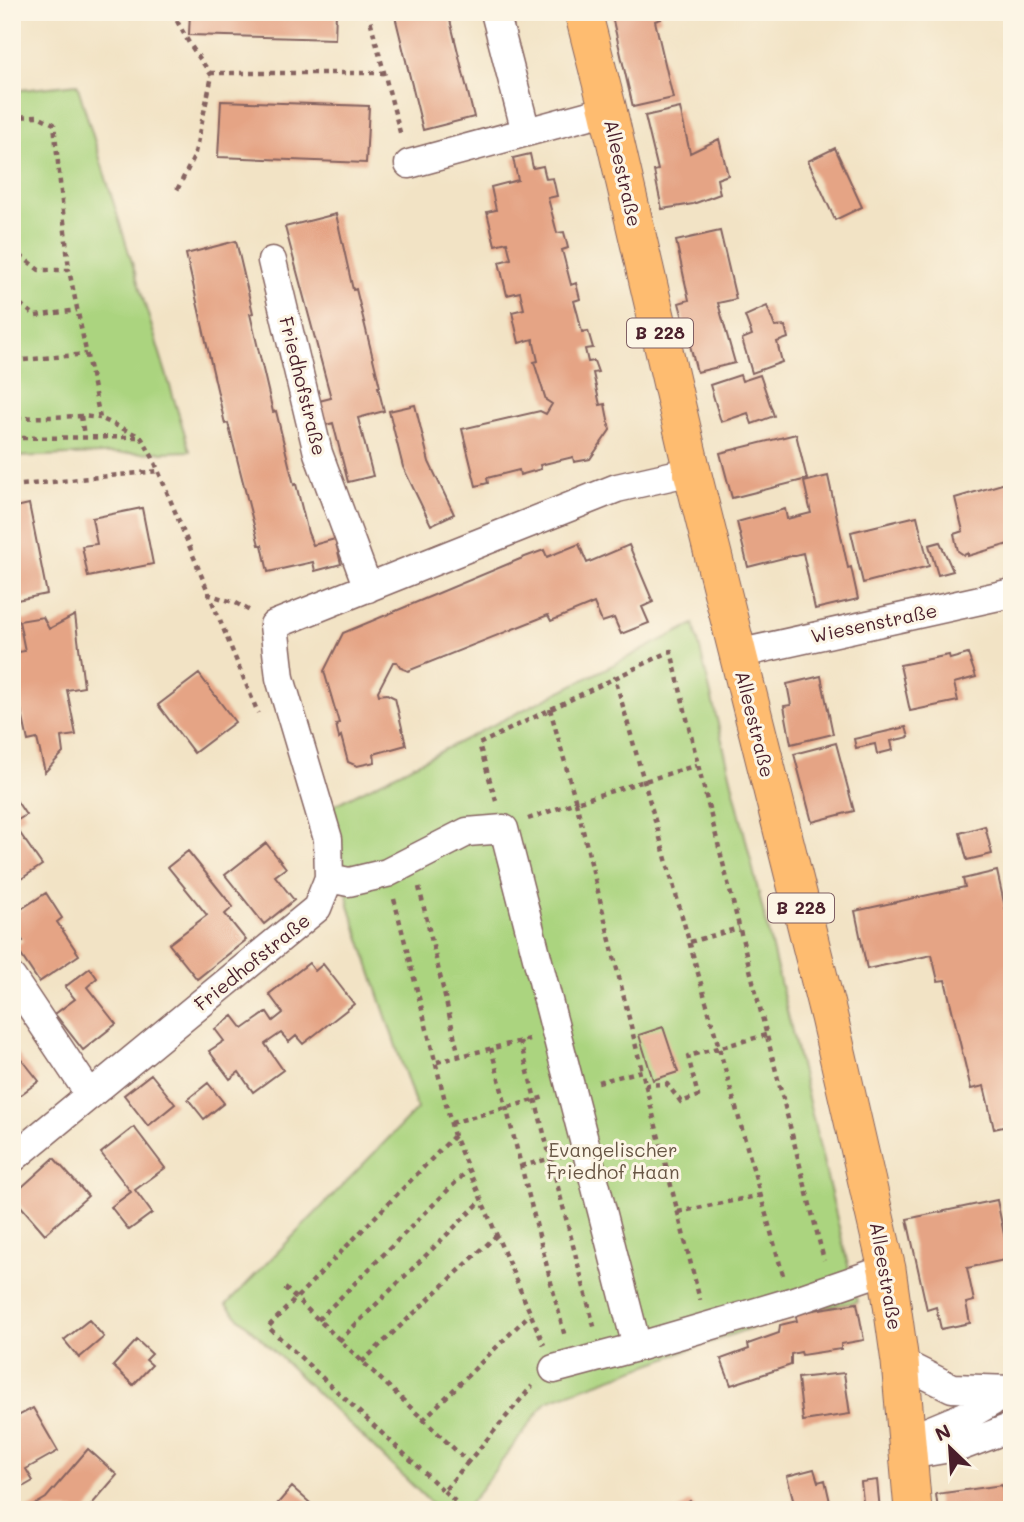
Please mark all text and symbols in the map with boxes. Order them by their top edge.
street label: Alleestraße [599,117,648,229]
street label: Friedhofstraße [274,314,333,458]
road number: B 228 [627,318,693,348]
street label: Wiesenstraße [808,597,939,648]
street label: Alleestraße [730,668,781,780]
road number: B 228 [768,894,834,923]
street label: Friedhofstraße [189,907,315,1016]
park label: Evangelischer Friedhof Haan [547,1137,679,1184]
street label: Alleestraße [865,1220,908,1332]
north arrow [916,1414,986,1484]
text: N [931,1418,954,1447]

